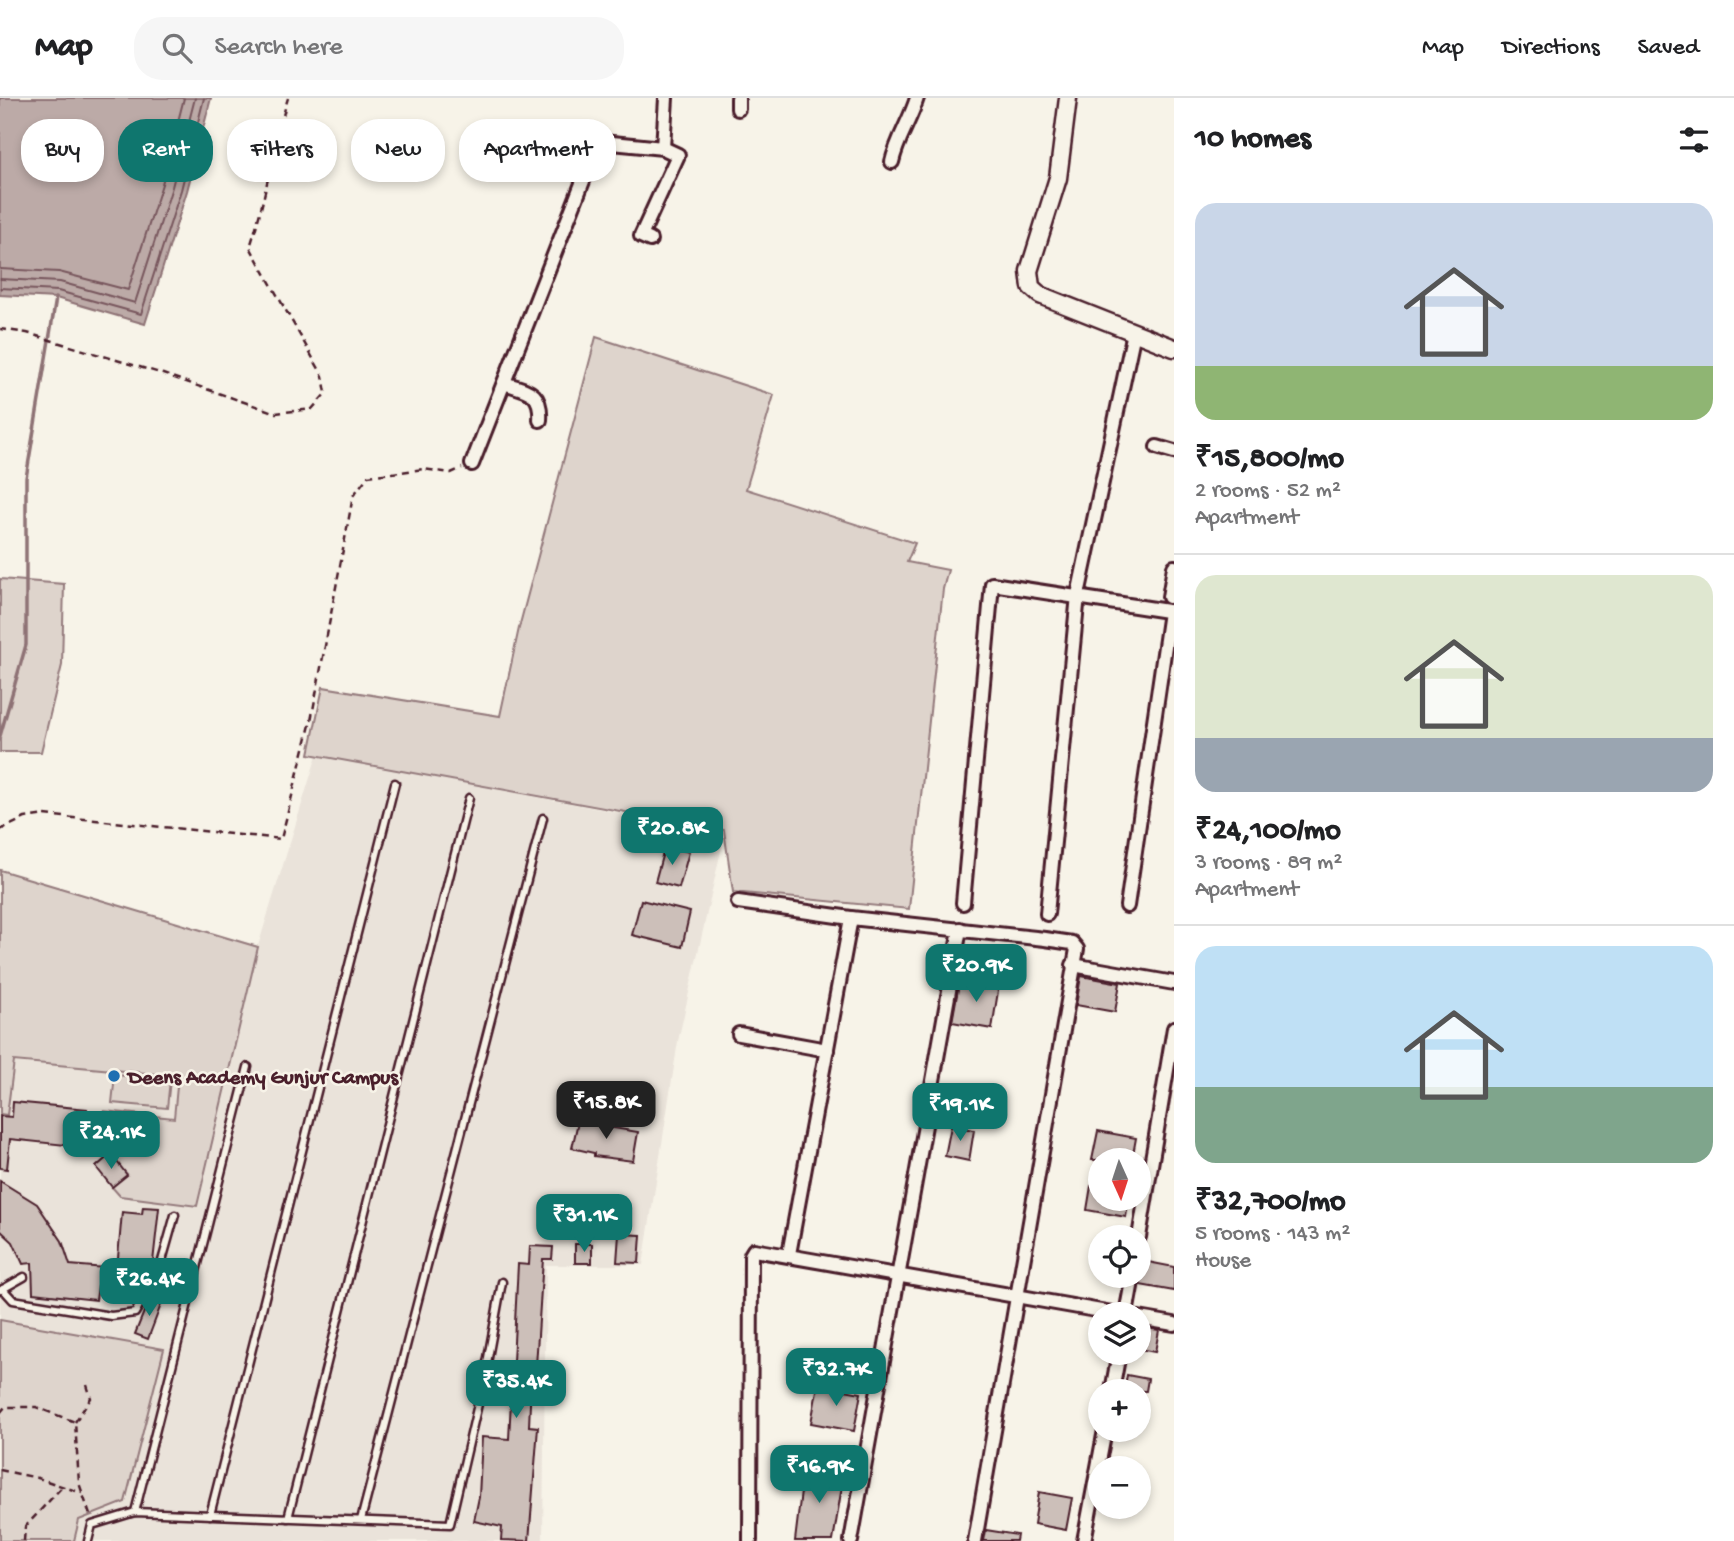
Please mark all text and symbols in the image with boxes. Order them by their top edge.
search box [134,17,624,80]
text: Map [35,29,92,67]
icon: search [158,29,196,67]
text: Search here [214,33,343,64]
text: Map [1422,34,1464,63]
text: Directions [1502,34,1600,63]
text: Saved [1638,34,1699,63]
chip: Buy [21,119,104,182]
chip: Rent [118,119,213,182]
chip: Filters [227,119,337,182]
chip: New [351,119,445,182]
chip: Apartment [459,119,616,182]
icon: filters [1675,121,1713,159]
text: 10 homes [1195,123,1311,158]
icon: home [1391,249,1517,375]
text: ₹15,800/mo [1195,443,1344,478]
text: 2 rooms · 52 m² [1195,478,1341,505]
text: Apartment [1195,505,1299,532]
icon: home [1391,621,1517,747]
pin: ₹20.8K [615,808,729,867]
text: ₹24,100/mo [1195,815,1341,850]
text: ₹20.8K [637,816,707,843]
text: 3 rooms · 89 m² [1195,850,1342,877]
text: Apartment [1195,877,1299,904]
pin: ₹20.9K [919,944,1033,1004]
text: ₹20.9K [942,953,1010,980]
icon: home [1391,992,1517,1118]
place label: Deens Academy Gunjur Campus [126,1067,399,1092]
marker: Deens Academy Gunjur Campus [106,1068,122,1084]
pin: ₹15.8K [549,1082,663,1141]
pin: ₹19.1K [903,1084,1017,1143]
text: ₹15.8K [572,1090,640,1117]
text: ₹19.1K [928,1092,992,1119]
pin: ₹24.1K [54,1112,168,1171]
text: ₹24.1K [79,1120,143,1147]
north arrow [1088,1148,1152,1211]
map controls [1088,1148,1151,1519]
text: ₹32,700/mo [1195,1186,1346,1221]
pin: ₹31.1K [527,1194,641,1254]
text: ₹31.1K [552,1203,616,1230]
text: 5 rooms · 143 m² [1195,1221,1350,1248]
button: locate [1088,1225,1151,1288]
text: House [1195,1248,1251,1275]
pin: ₹26.4K [92,1258,206,1318]
text: ₹26.4K [116,1267,182,1294]
button: layers [1088,1302,1151,1365]
pin: ₹32.7K [779,1348,893,1408]
text: ₹32.7K [802,1357,870,1384]
pin: ₹35.4K [459,1360,573,1420]
text: ₹35.4K [482,1369,550,1396]
button: + [1088,1379,1151,1442]
pin: ₹16.9K [762,1446,876,1505]
text: ₹16.9K [786,1454,852,1481]
button: − [1088,1456,1151,1519]

